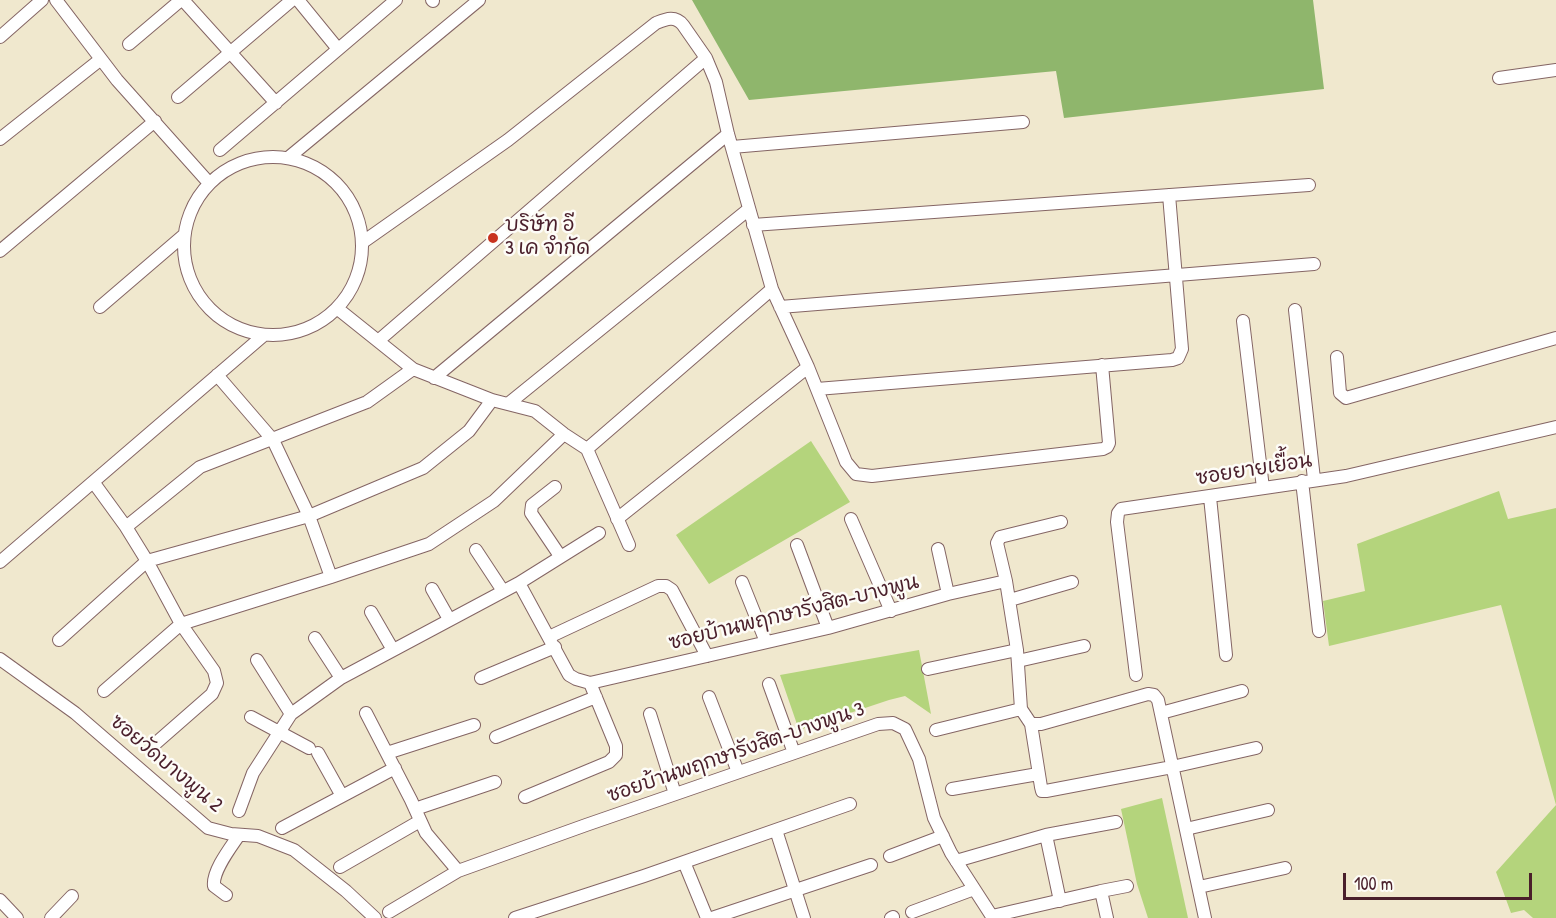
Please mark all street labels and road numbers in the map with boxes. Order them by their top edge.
street label: ซอยยายเยื้อน [1194,449,1314,491]
street label: ซอยบ้านพฤกษารังสิต-บางพูน [667,570,921,656]
street label: ซอยบ้านพฤกษารังสิต-บางพูน 3 [604,698,868,808]
street label: ซอยวัดบางพูน 2 [105,710,227,818]

